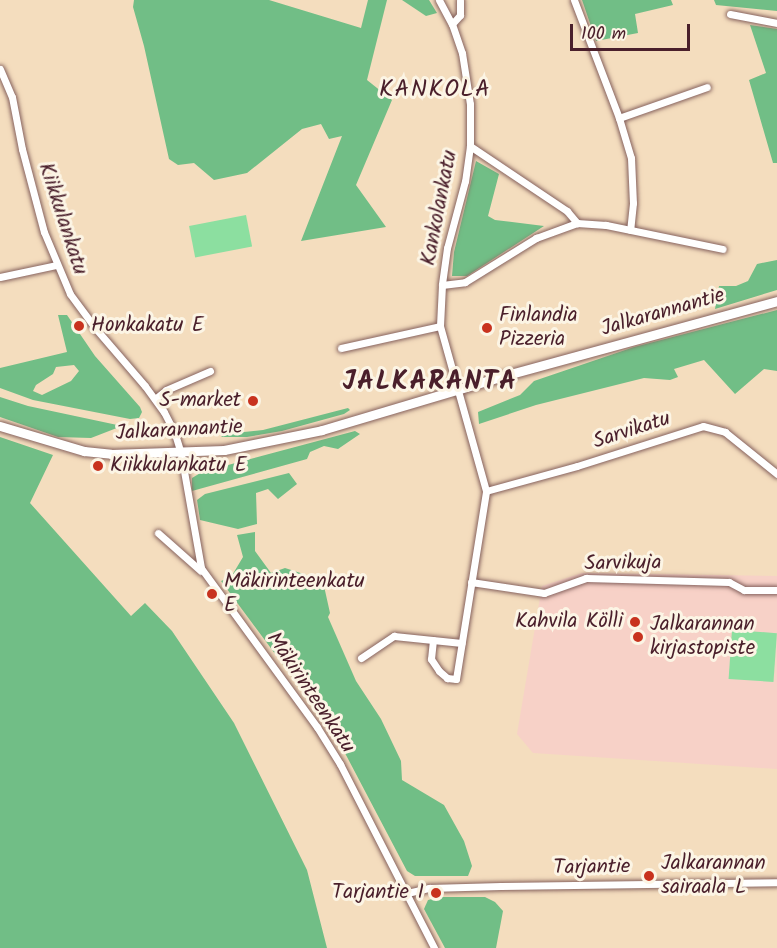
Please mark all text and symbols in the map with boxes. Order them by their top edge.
scale bar [573,12,693,50]
text: 100 m [581,20,626,49]
district label: KANKOLA [379,76,491,104]
street label: Kankolankatu [416,148,464,268]
street label: Kiikkulankatu [32,160,92,278]
street label: Jalkarannantie [598,283,728,343]
place label: Finlandia Pizzeria [499,303,578,353]
place label: Honkakatu E [91,313,204,339]
marker: Honkakatu E [72,319,86,333]
marker: Finlandia Pizzeria [480,321,494,335]
district label: JALKARANTA [342,366,518,398]
place label: S-market [159,388,241,414]
marker: S-market [246,394,260,408]
street label: Sarvikatu [590,407,674,455]
street label: Jalkarannantie [115,415,243,447]
place label: Kiikkulankatu E [110,453,247,479]
marker: Kiikkulankatu E [91,459,105,473]
street label: Sarvikuja [584,551,662,577]
place label: Mäkirinteenkatu E [224,569,365,619]
marker: Mäkirinteenkatu E [205,587,219,601]
place label: Kahvila Kölli [515,609,623,635]
place label: Jalkarannan kirjastopiste [650,612,755,662]
marker: Kahvila Kölli [628,615,642,629]
street label: Mäkirinteenkatu [260,628,360,758]
marker: Jalkarannan kirjastopiste [631,630,645,644]
place label: Jalkarannan sairaala L [661,851,766,901]
street label: Tarjantie [553,855,631,881]
marker: Jalkarannan sairaala L [642,869,656,883]
place label: Tarjantie I [332,880,424,906]
marker: Tarjantie I [429,886,443,900]

